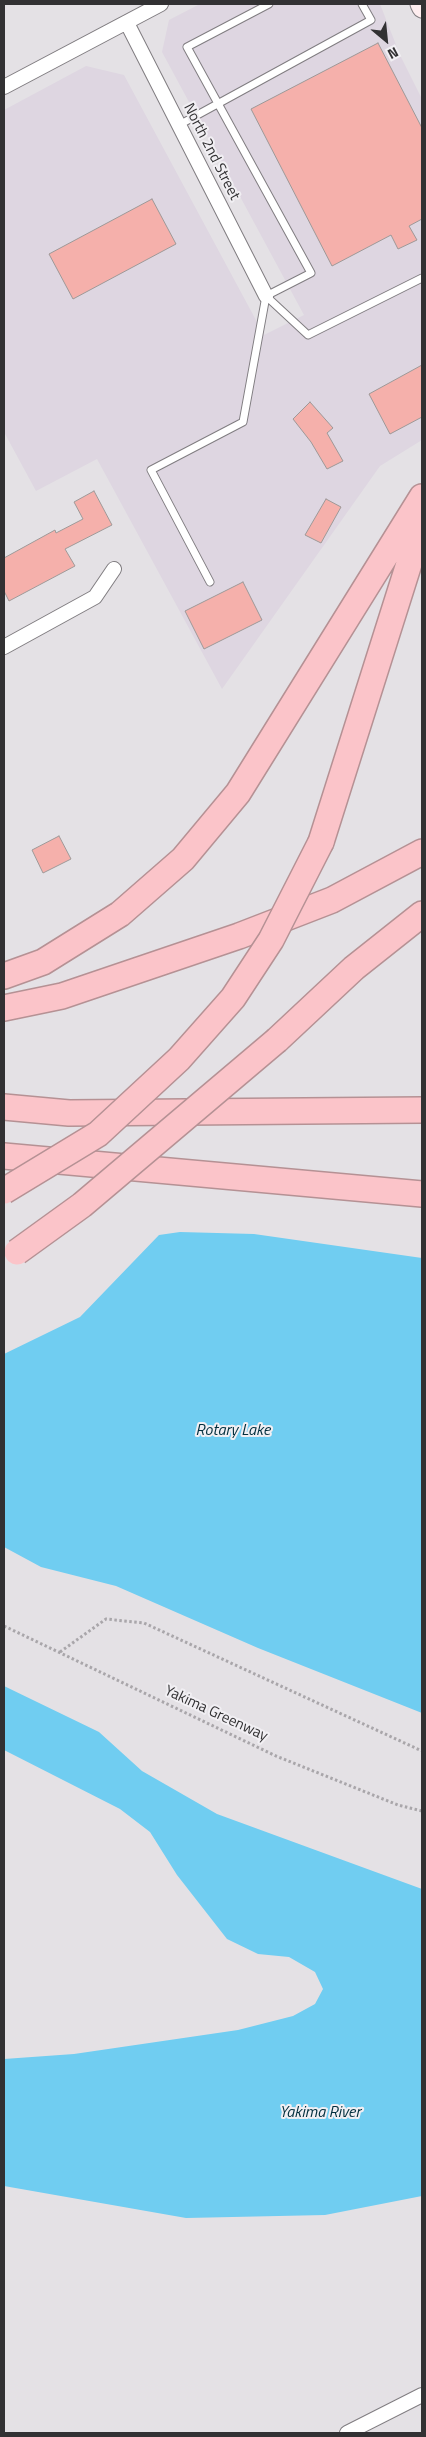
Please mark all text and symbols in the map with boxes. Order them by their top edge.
north arrow [361,15,411,65]
text: N [384,42,402,65]
street label: North 2nd Street [179,101,243,203]
water label: Rotary Lake [196,1421,270,1441]
street label: Yakima Greenway [161,1682,271,1746]
water label: Yakima River [280,2103,360,2123]

